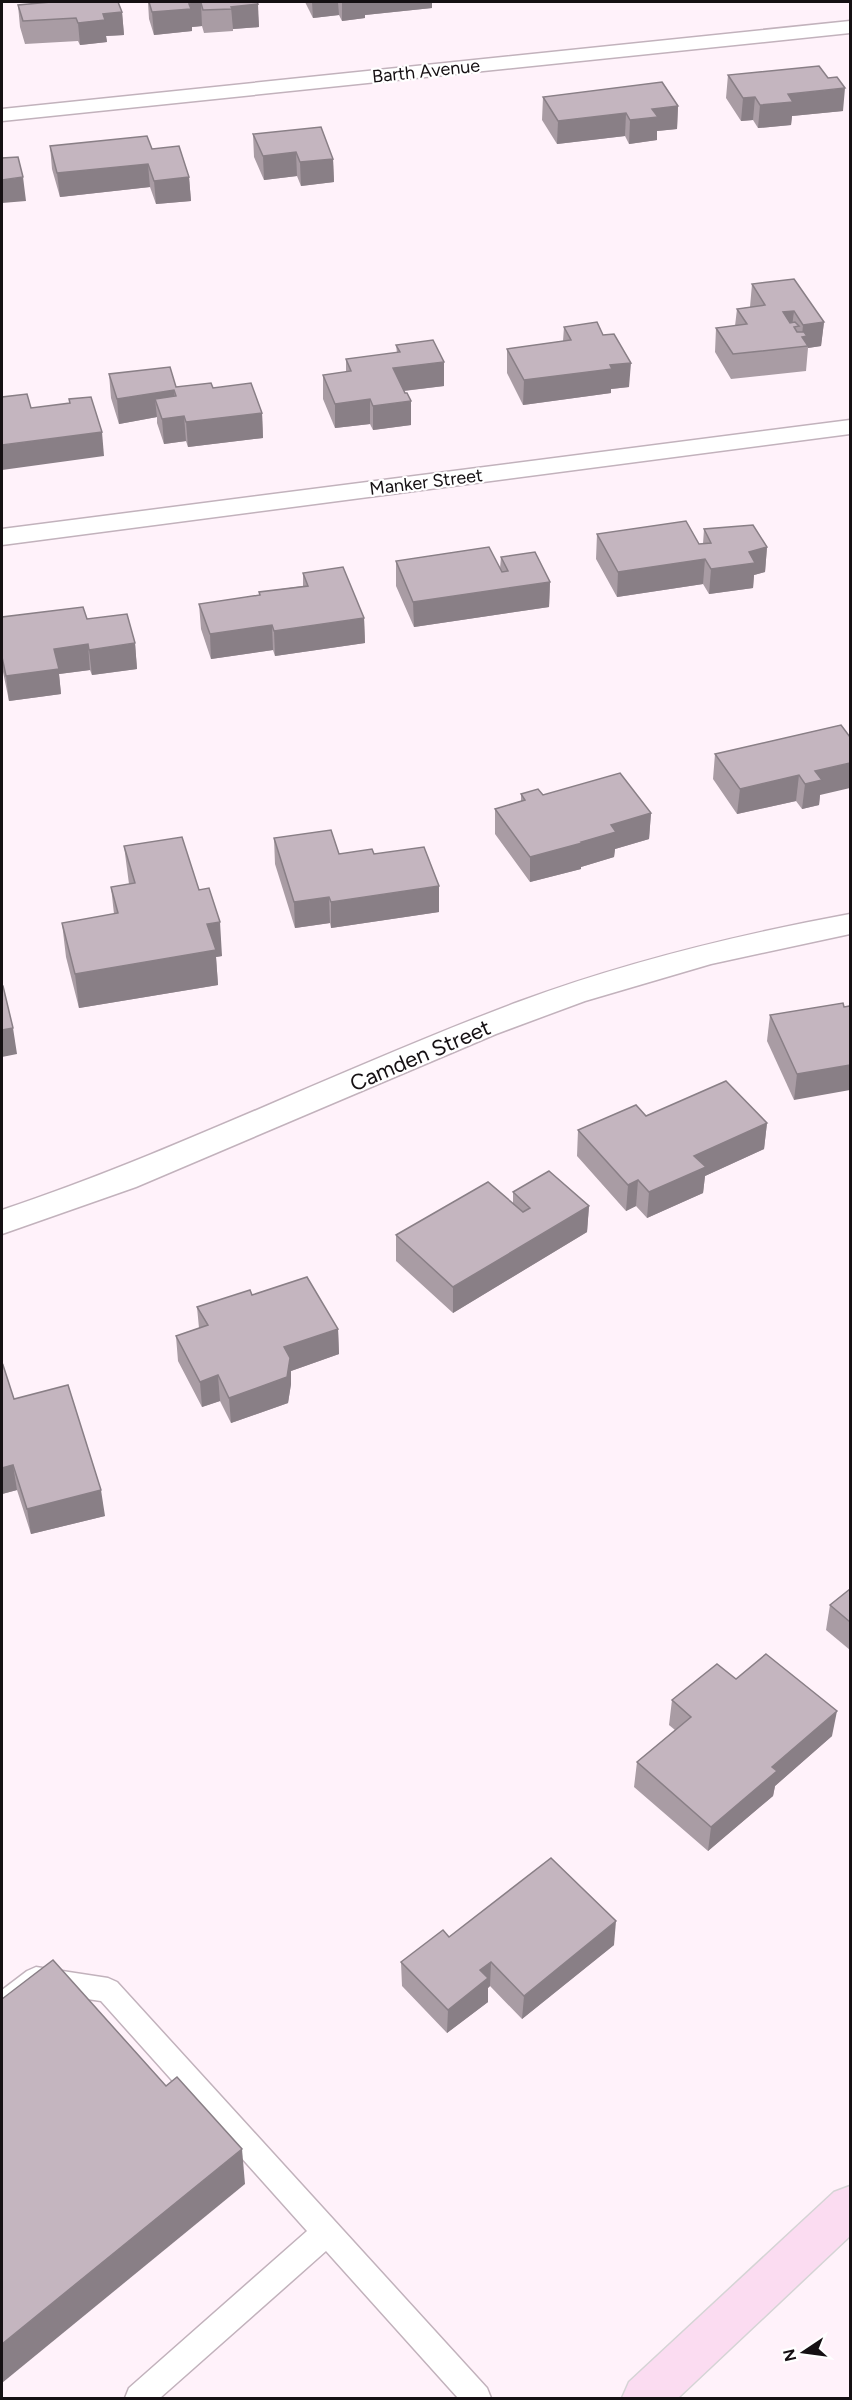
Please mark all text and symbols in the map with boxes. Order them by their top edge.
street label: Barth Avenue [371,54,481,88]
street label: Manker Street [368,464,484,500]
street label: Camden Street [346,1014,495,1097]
north arrow [774,2322,834,2382]
text: N [779,2347,801,2363]

